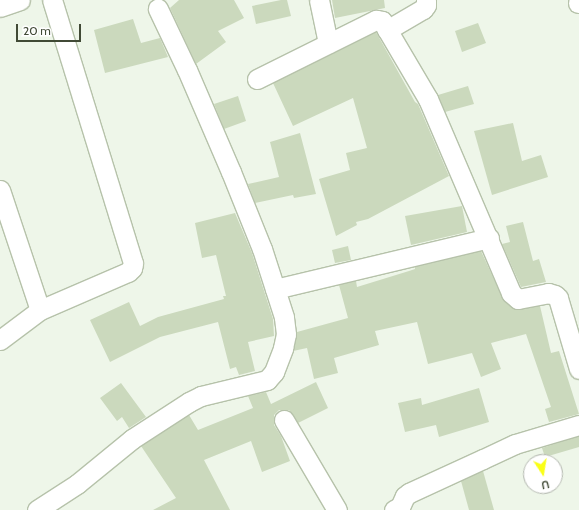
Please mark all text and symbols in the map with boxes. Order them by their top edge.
scale bar [18,16,83,42]
text: 20 m [23,23,51,38]
north arrow [523,454,563,494]
text: U [540,477,551,492]

